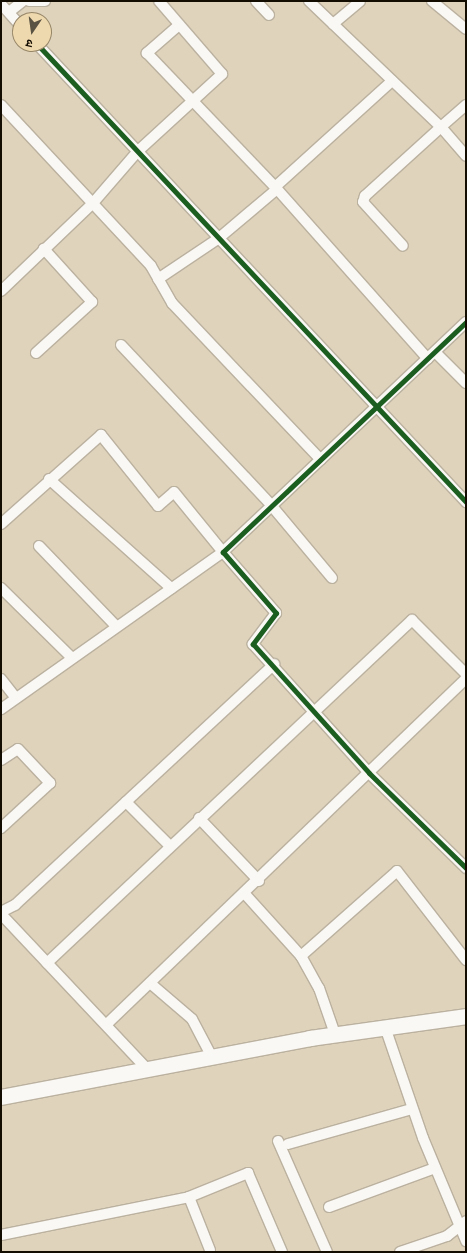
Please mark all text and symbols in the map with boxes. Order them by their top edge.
north arrow [12,12,52,52]
text: उ [25,35,34,50]

